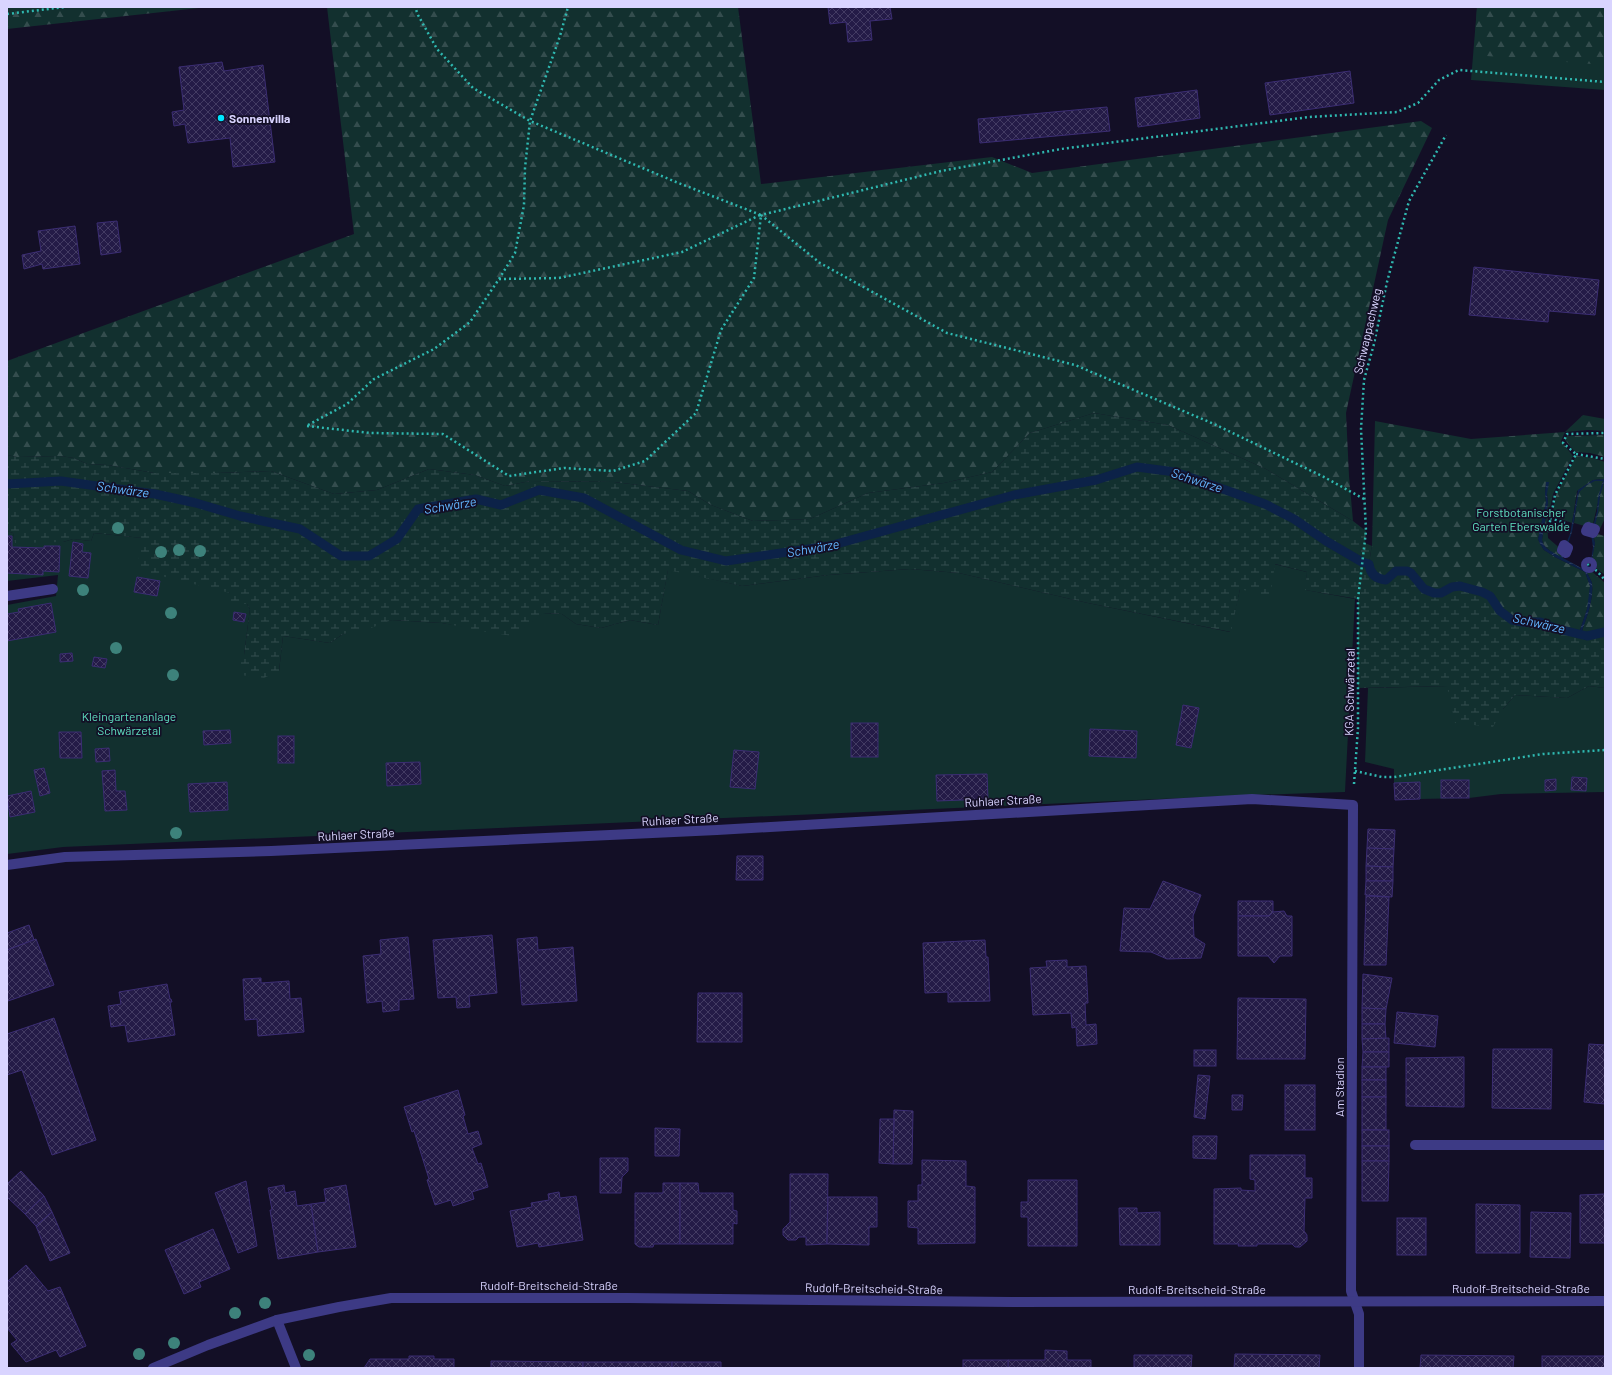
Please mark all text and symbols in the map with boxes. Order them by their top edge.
place label: Sonnenvilla [229,111,290,125]
marker: Sonnenvilla [216,113,226,123]
street label: Schwappachweg [1350,287,1384,375]
water label: Schwärze [1169,464,1225,496]
water label: Schwärze [96,477,151,501]
water label: Schwärze [423,493,478,517]
park label: Forstbotanischer Garten Eberswalde [1472,505,1570,533]
water label: Schwärze [786,535,841,560]
water label: Schwärze [1511,609,1567,637]
street label: KGA Schwärzetal [1341,648,1357,736]
park label: Kleingartenanlage Schwärzetal [82,709,176,737]
street label: Ruhlaer Straße [964,791,1042,809]
street label: Ruhlaer Straße [641,810,719,828]
street label: Ruhlaer Straße [317,825,395,843]
street label: Am Stadion [1332,1057,1346,1117]
street label: Rudolf-Breitscheid-Straße [480,1278,618,1292]
street label: Rudolf-Breitscheid-Straße [805,1280,943,1296]
street label: Rudolf-Breitscheid-Straße [1452,1281,1590,1295]
street label: Rudolf-Breitscheid-Straße [1128,1282,1266,1296]

